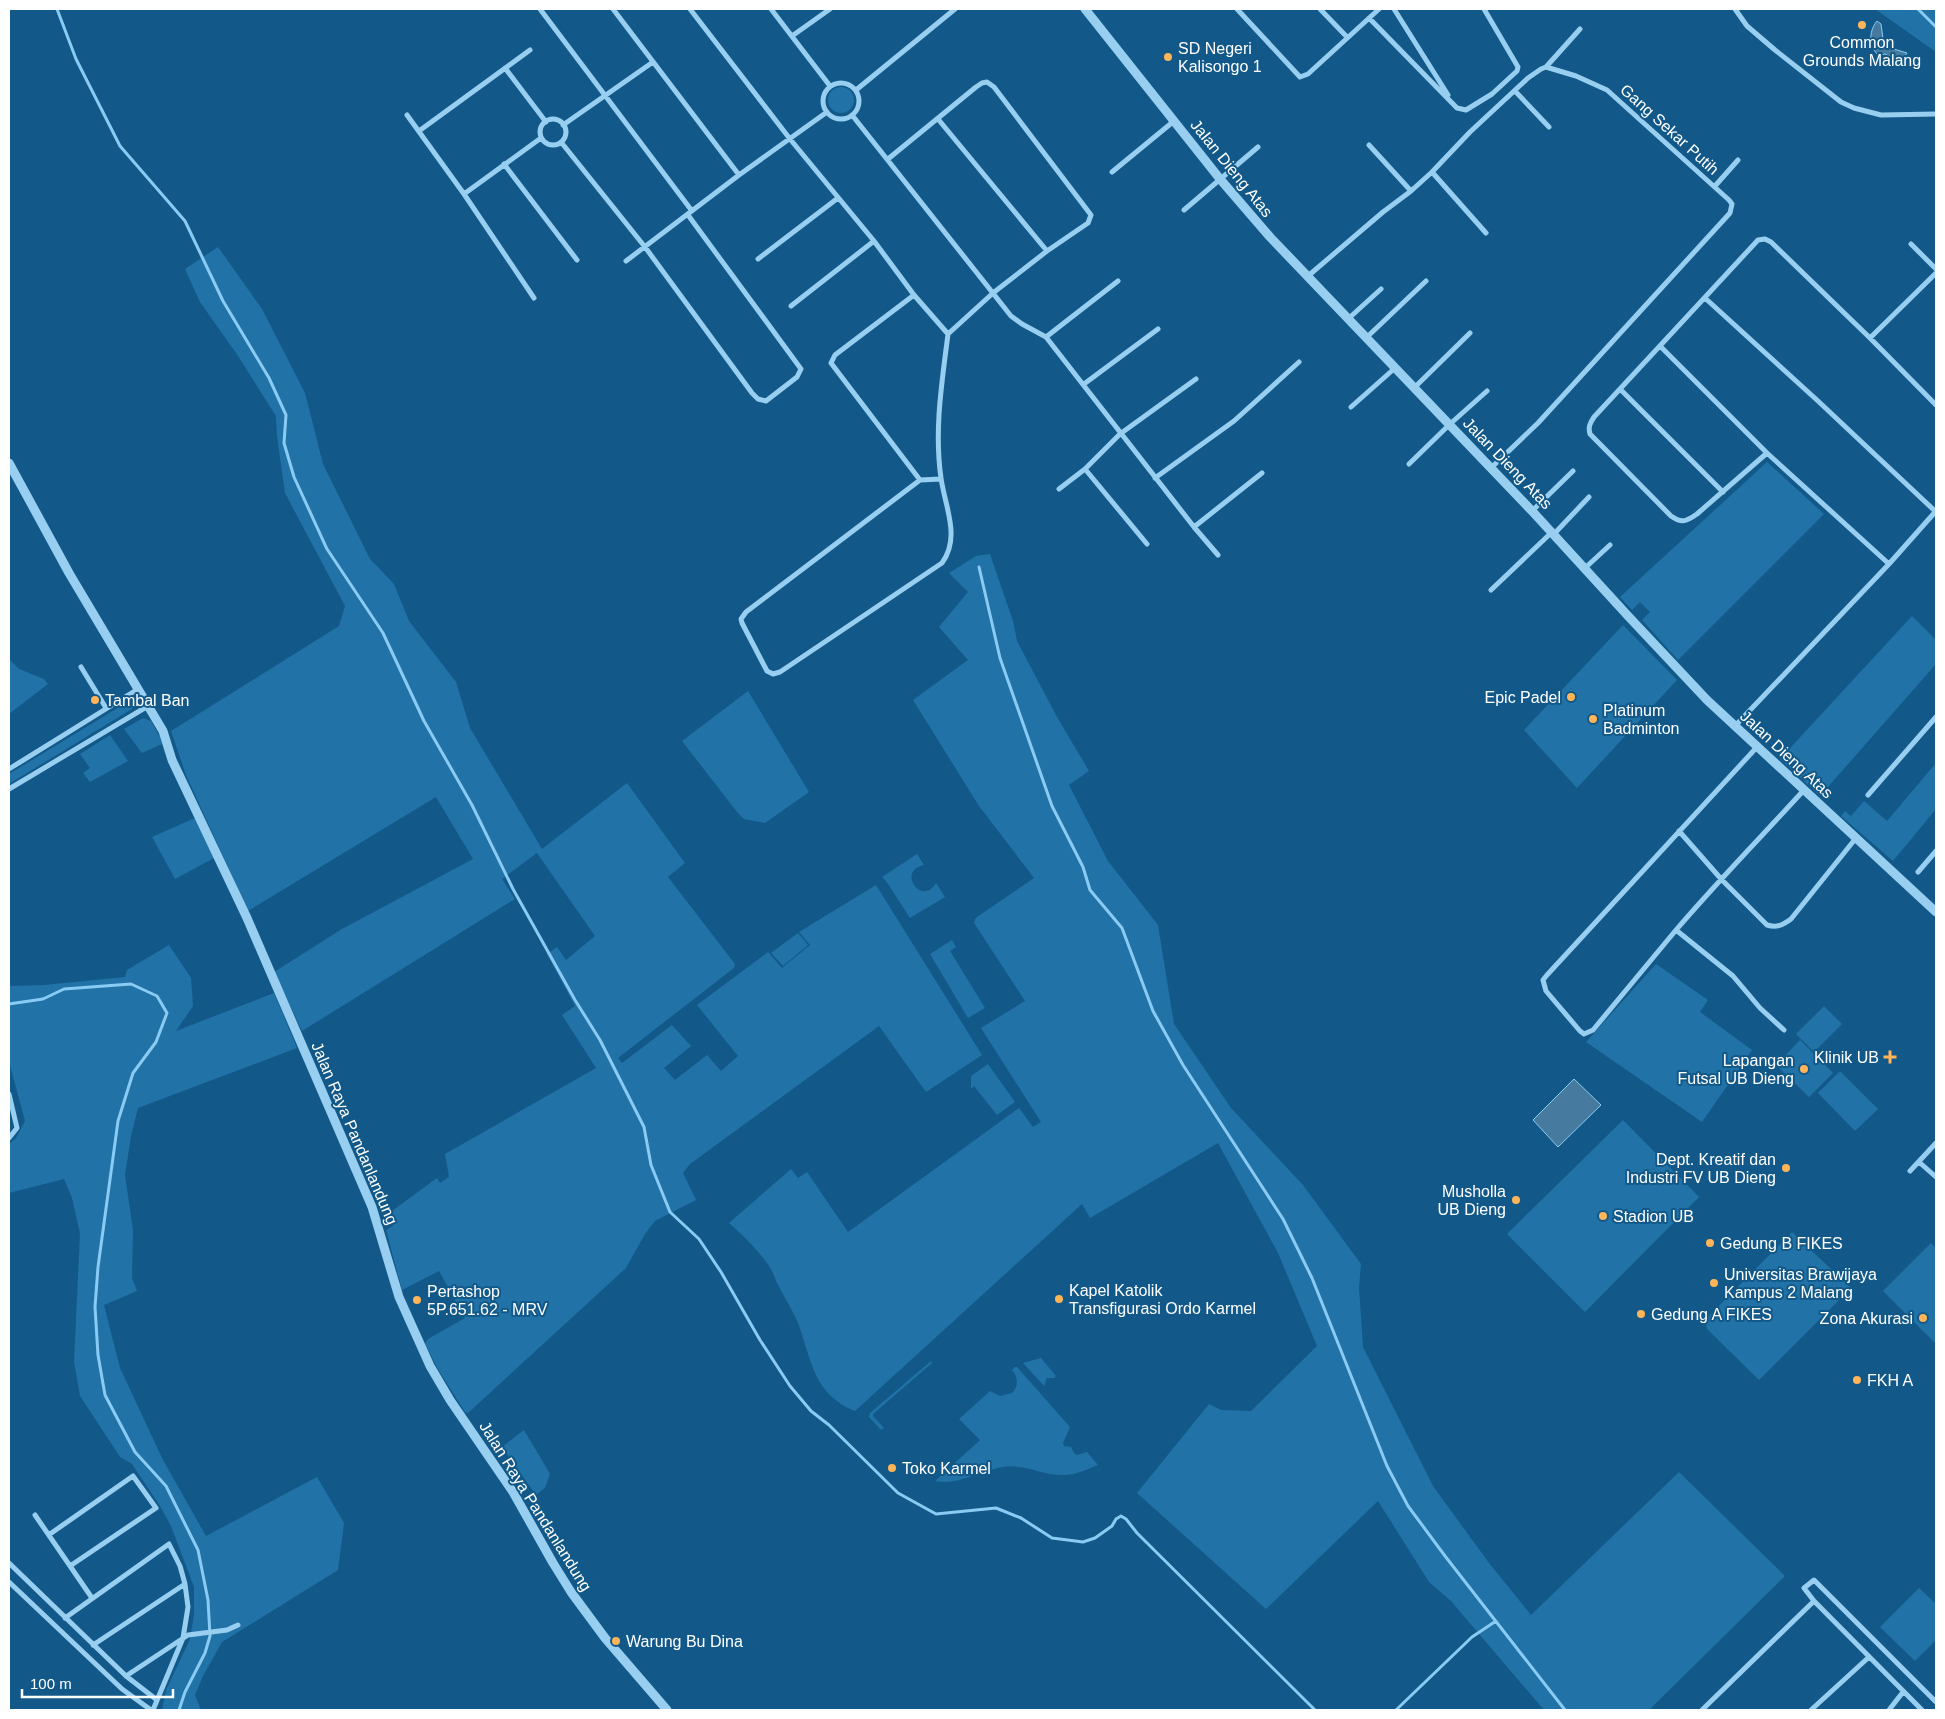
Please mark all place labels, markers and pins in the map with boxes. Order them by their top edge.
marker: Common Grounds Malang [1856,19,1868,31]
place label: Common Grounds Malang [1803,34,1921,69]
place label: SD Negeri Kalisongo 1 [1178,40,1262,75]
marker: SD Negeri Kalisongo 1 [1162,51,1174,63]
place label: Epic Padel [1485,689,1561,706]
marker: Epic Padel [1565,691,1577,703]
place label: Tambal Ban [105,692,190,709]
marker: Tambal Ban [89,694,101,706]
place label: Platinum Badminton [1603,702,1680,737]
marker: Platinum Badminton [1587,713,1599,725]
place label: Klinik UB [1814,1049,1879,1066]
marker: Klinik UB [1883,1050,1897,1064]
place label: Lapangan Futsal UB Dieng [1678,1052,1794,1087]
marker: Lapangan Futsal UB Dieng [1798,1063,1810,1075]
place label: Dept. Kreatif dan Industri FV UB Dieng [1626,1151,1776,1186]
marker: Dept. Kreatif dan Industri FV UB Dieng [1780,1162,1792,1174]
place label: Musholla UB Dieng [1438,1183,1506,1218]
marker: Musholla UB Dieng [1510,1194,1522,1206]
place label: Stadion UB [1613,1208,1694,1225]
marker: Stadion UB [1597,1210,1609,1222]
place label: Gedung B FIKES [1720,1235,1843,1252]
marker: Gedung B FIKES [1704,1237,1716,1249]
place label: Universitas Brawijaya Kampus 2 Malang [1724,1266,1877,1301]
marker: Universitas Brawijaya Kampus 2 Malang [1708,1277,1720,1289]
place label: Kapel Katolik Transfigurasi Ordo Karmel [1069,1282,1256,1317]
place label: Pertashop 5P.651.62 - MRV [427,1283,548,1318]
marker: Kapel Katolik Transfigurasi Ordo Karmel [1053,1293,1065,1305]
marker: Pertashop 5P.651.62 - MRV [411,1294,423,1306]
place label: Gedung A FIKES [1651,1306,1772,1323]
marker: Gedung A FIKES [1635,1308,1647,1320]
place label: Zona Akurasi [1820,1310,1913,1327]
marker: Zona Akurasi [1917,1312,1929,1324]
place label: FKH A [1867,1372,1914,1389]
marker: FKH A [1851,1374,1863,1386]
place label: Toko Karmel [902,1460,991,1477]
marker: Toko Karmel [886,1462,898,1474]
place label: Warung Bu Dina [626,1633,743,1650]
marker: Warung Bu Dina [610,1635,622,1647]

